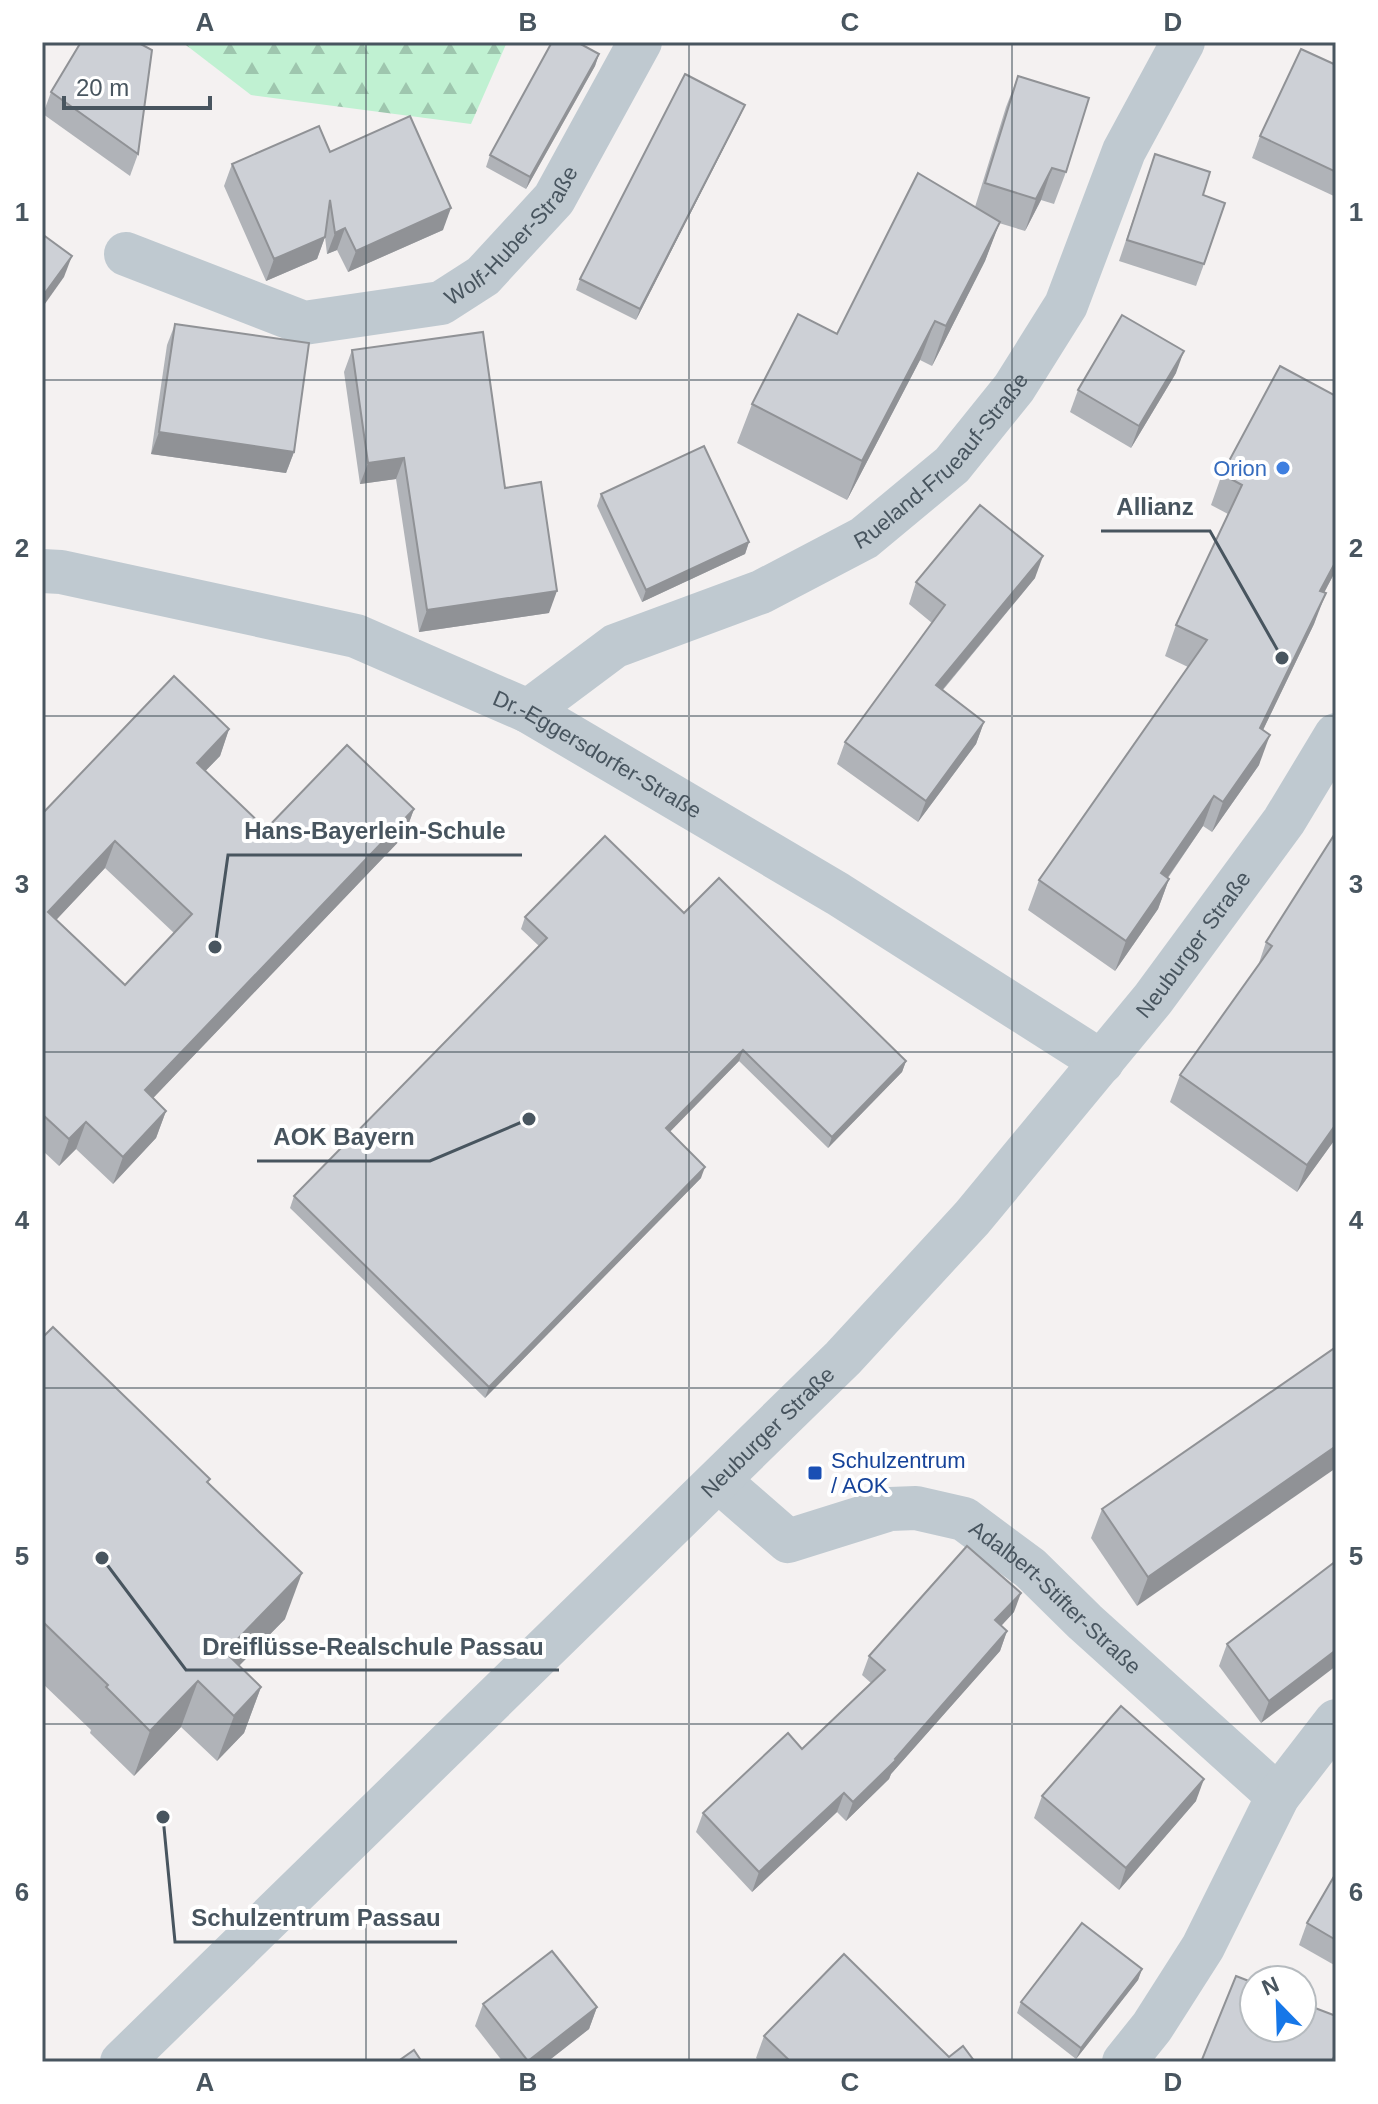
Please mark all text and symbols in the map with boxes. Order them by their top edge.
text: A [196,7,215,37]
text: B [519,7,537,37]
text: C [841,7,860,37]
text: D [1164,7,1182,37]
scale bar [64,60,210,110]
text: 20 m [76,74,129,101]
street label: Wolf-Huber-Straße [440,161,582,310]
text: 1 [15,197,29,227]
text: 1 [1349,197,1363,227]
street label: Rueland-Frueauf-Straße [849,368,1033,554]
place label: Orion [1213,456,1267,481]
marker: Orion [1274,459,1292,477]
callout: Allianz [1101,483,1210,531]
text: Allianz [1116,493,1194,520]
text: 2 [15,533,29,563]
text: 2 [1349,533,1363,563]
street label: Dr.-Eggersdorfer-Straße [489,685,706,823]
callout: Hans-Bayerlein-Schule [228,807,522,855]
text: Hans-Bayerlein-Schule [244,817,506,844]
street label: Neuburger Straße [1130,866,1256,1023]
text: 3 [15,869,29,899]
text: 3 [1349,869,1363,899]
callout: AOK Bayern [257,1113,430,1161]
text: AOK Bayern [273,1123,415,1150]
text: 4 [15,1205,30,1235]
text: 4 [1349,1205,1364,1235]
street label: Neuburger Straße [696,1361,839,1502]
place label: Schulzentrum / AOK [831,1448,966,1498]
marker: Schulzentrum / AOK [806,1464,824,1482]
street label: Adalbert-Stifter-Straße [965,1515,1146,1679]
text: 5 [15,1541,29,1571]
text: 5 [1349,1541,1363,1571]
callout: Dreiflüsse-Realschule Passau [186,1622,559,1670]
text: Dreiflüsse-Realschule Passau [202,1633,544,1660]
text: 6 [15,1877,29,1907]
text: 6 [1349,1877,1363,1907]
callout: Schulzentrum Passau [175,1894,457,1942]
text: Schulzentrum Passau [191,1904,441,1931]
north arrow [1238,1964,1318,2044]
text: N [1258,1971,1283,2001]
text: A [196,2067,215,2097]
text: B [519,2067,537,2097]
text: C [841,2067,860,2097]
text: D [1164,2067,1182,2097]

